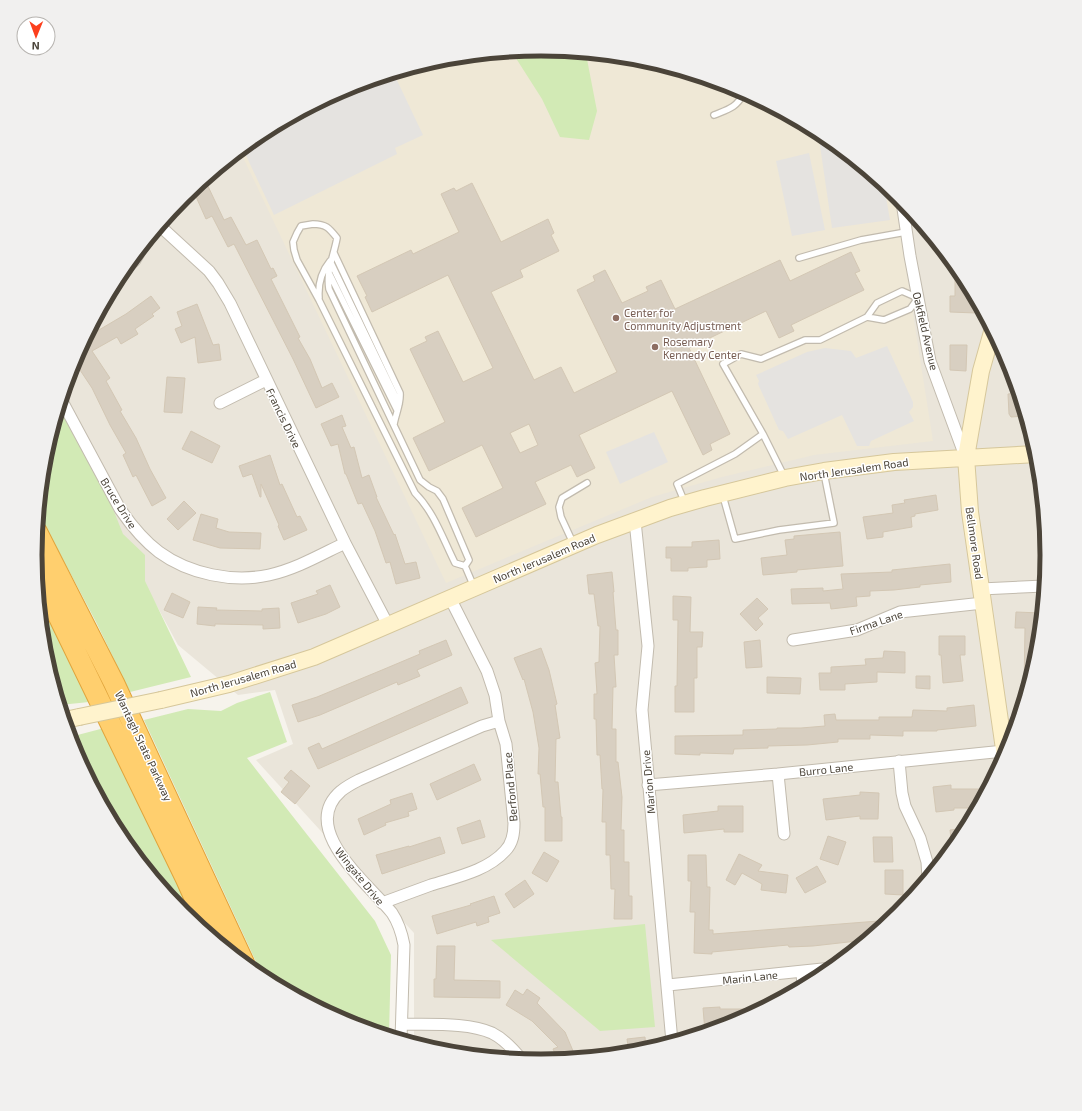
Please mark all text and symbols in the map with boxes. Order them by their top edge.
north arrow [16,16,56,56]
text: N [32,40,40,53]
street label: Oakfield Avenue [911,290,941,372]
place label: Center for Community Adjustment [624,306,741,333]
marker: Center for Community Adjustment [611,313,621,323]
place label: Rosemary Kennedy Center [663,335,742,361]
marker: Rosemary Kennedy Center [650,342,660,352]
street label: Francis Drive [264,386,304,450]
street label: North Jerusalem Road [799,455,909,483]
street label: Bruce Drive [98,475,140,531]
street label: Bellmore Road [963,506,987,580]
street label: North Jerusalem Road [491,531,597,585]
street label: Firma Lane [848,607,904,637]
street label: North Jerusalem Road [188,657,298,699]
street label: Wantagh State Parkway [113,689,175,803]
street label: Marion Drive [639,749,657,814]
street label: Berfond Place [500,752,520,822]
street label: Burro Lane [798,760,854,778]
street label: Wingate Drive [333,845,387,907]
street label: Marin Lane [722,968,778,986]

